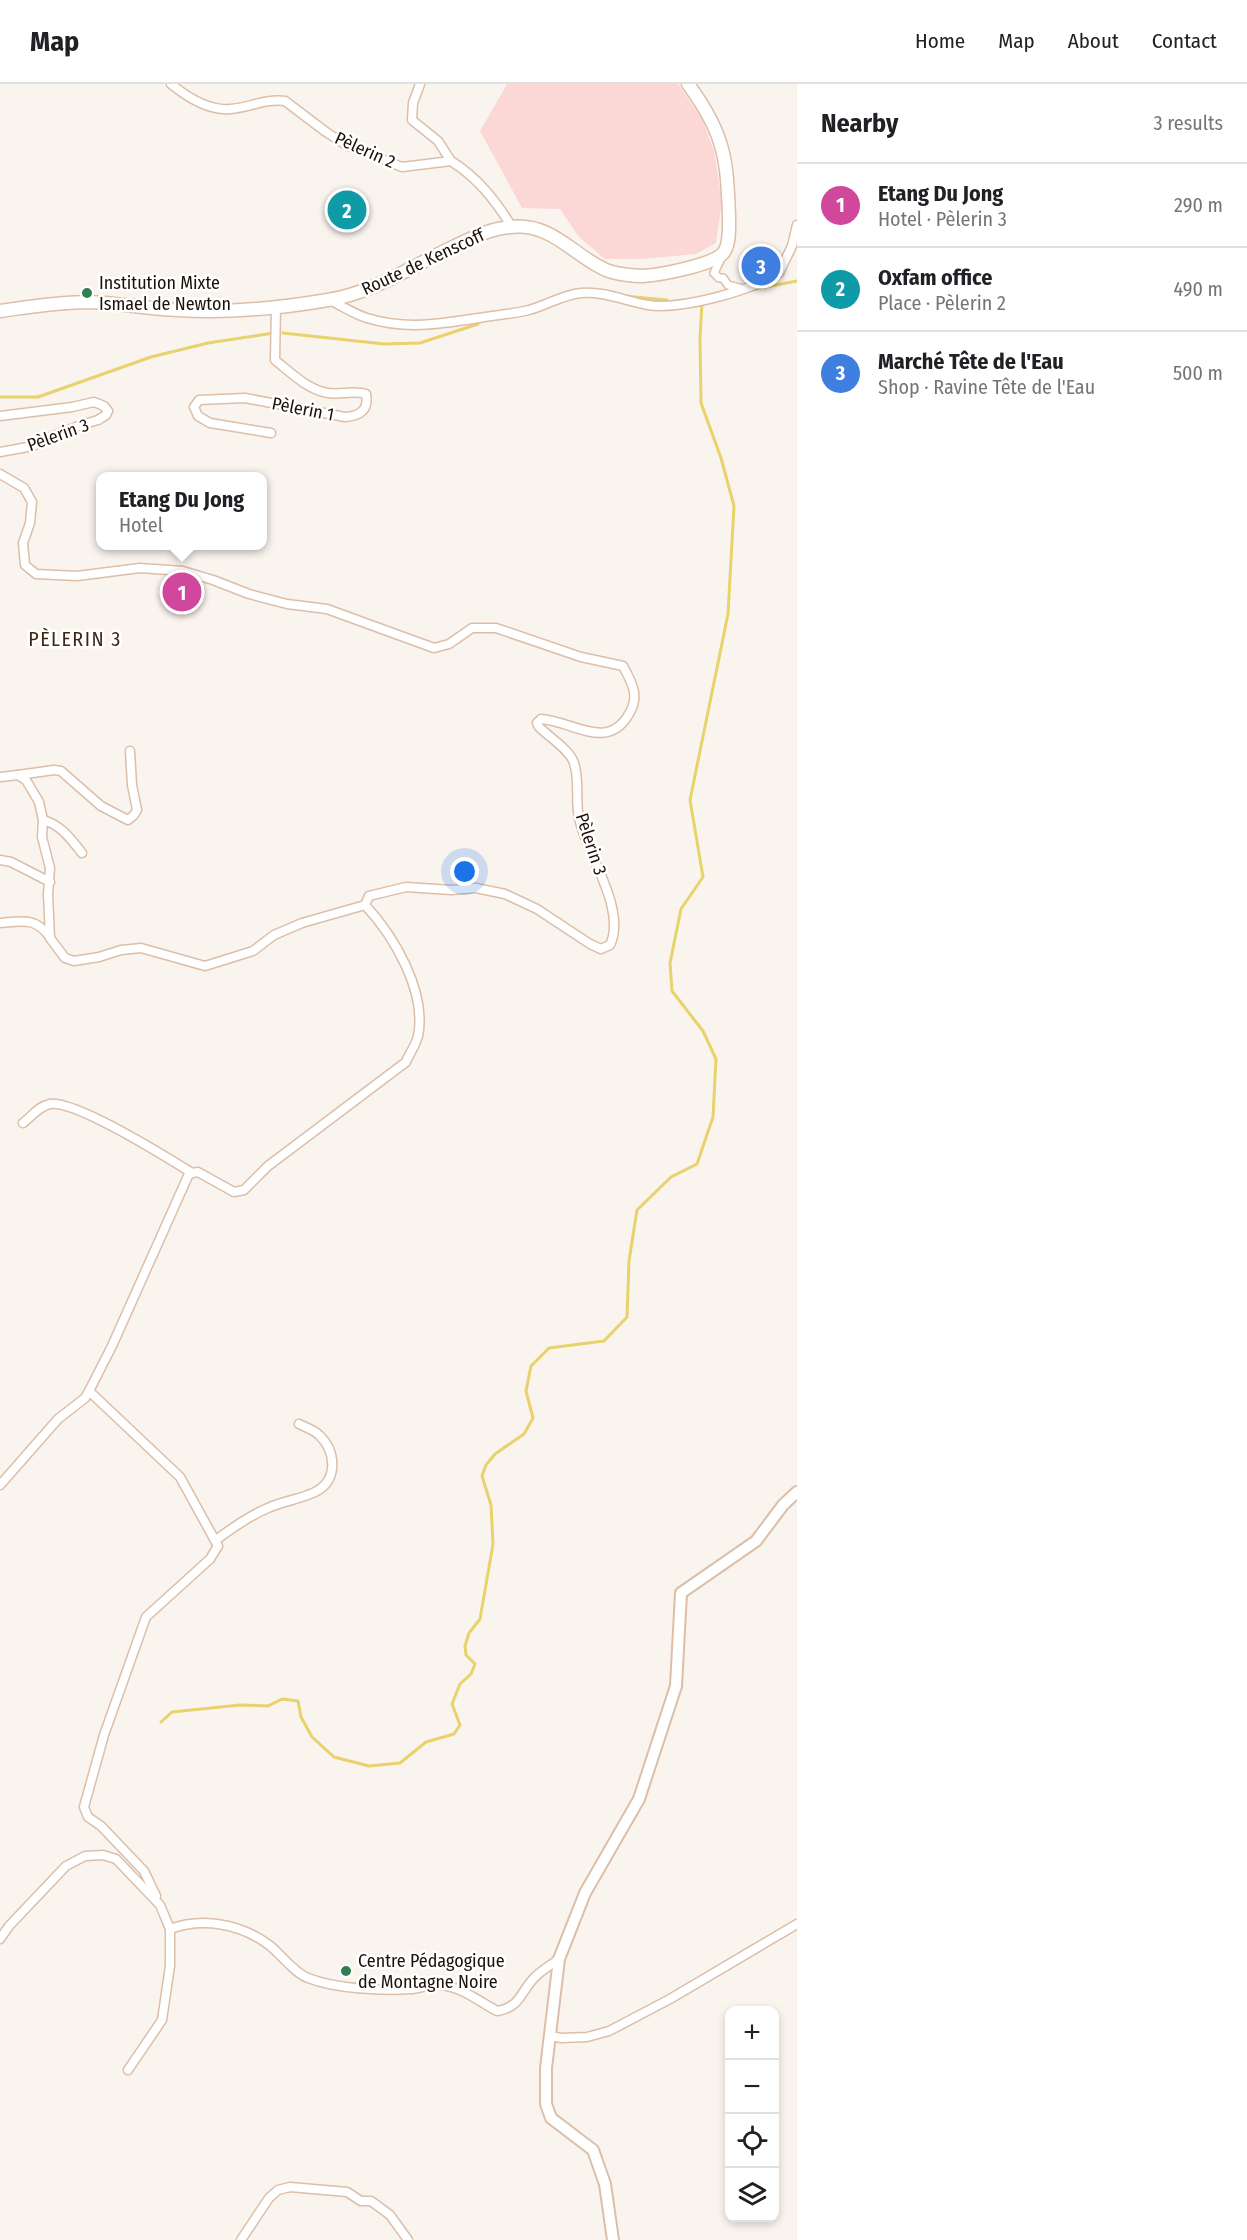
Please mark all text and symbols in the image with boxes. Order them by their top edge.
text: Map [30,25,79,58]
text: Home [915,28,965,54]
text: Map [998,28,1035,54]
text: About [1068,28,1119,54]
text: Contact [1152,28,1217,54]
text: Nearby [821,108,898,139]
text: 3 results [1154,111,1223,135]
street label: Pèlerin 2 [331,127,399,173]
text: Etang Du Jong [878,180,1003,207]
pin: 2 [328,188,366,232]
text: 1 [836,193,845,217]
text: 290 m [1174,193,1223,217]
text: Hotel · Pèlerin 3 [878,207,1007,231]
street label: Route de Kenscoff [358,223,489,300]
pin: 3 [742,244,780,288]
text: Oxfam office [878,264,992,291]
place label: Institution Mixte Ismael de Newton [99,272,231,315]
text: 2 [836,277,845,301]
text: 490 m [1173,277,1223,301]
marker: Institution Mixte Ismael de Newton [80,286,94,300]
text: Place · Pèlerin 2 [878,291,1006,315]
text: Marché Tête de l'Eau [878,348,1064,375]
text: 3 [836,361,845,385]
text: 500 m [1173,361,1223,385]
text: Shop · Ravine Tête de l'Eau [878,375,1095,399]
street label: Pèlerin 1 [270,392,336,426]
street label: Pèlerin 3 [24,414,92,456]
popup [96,472,267,550]
text: Etang Du Jong [119,486,244,513]
text: Hotel [119,513,163,537]
pin: 1 [162,570,201,614]
district label: PÈLERIN 3 [28,627,122,651]
street label: Pèlerin 3 [571,810,611,878]
your location [450,857,479,886]
place label: Centre Pédagogique de Montagne Noire [358,1950,505,1993]
marker: Centre Pédagogique de Montagne Noire [339,1964,353,1978]
map controls [725,2006,779,2222]
button: + [725,2006,779,2060]
button: − [725,2060,779,2114]
button: locate [725,2114,779,2168]
button: layers [725,2168,779,2222]

